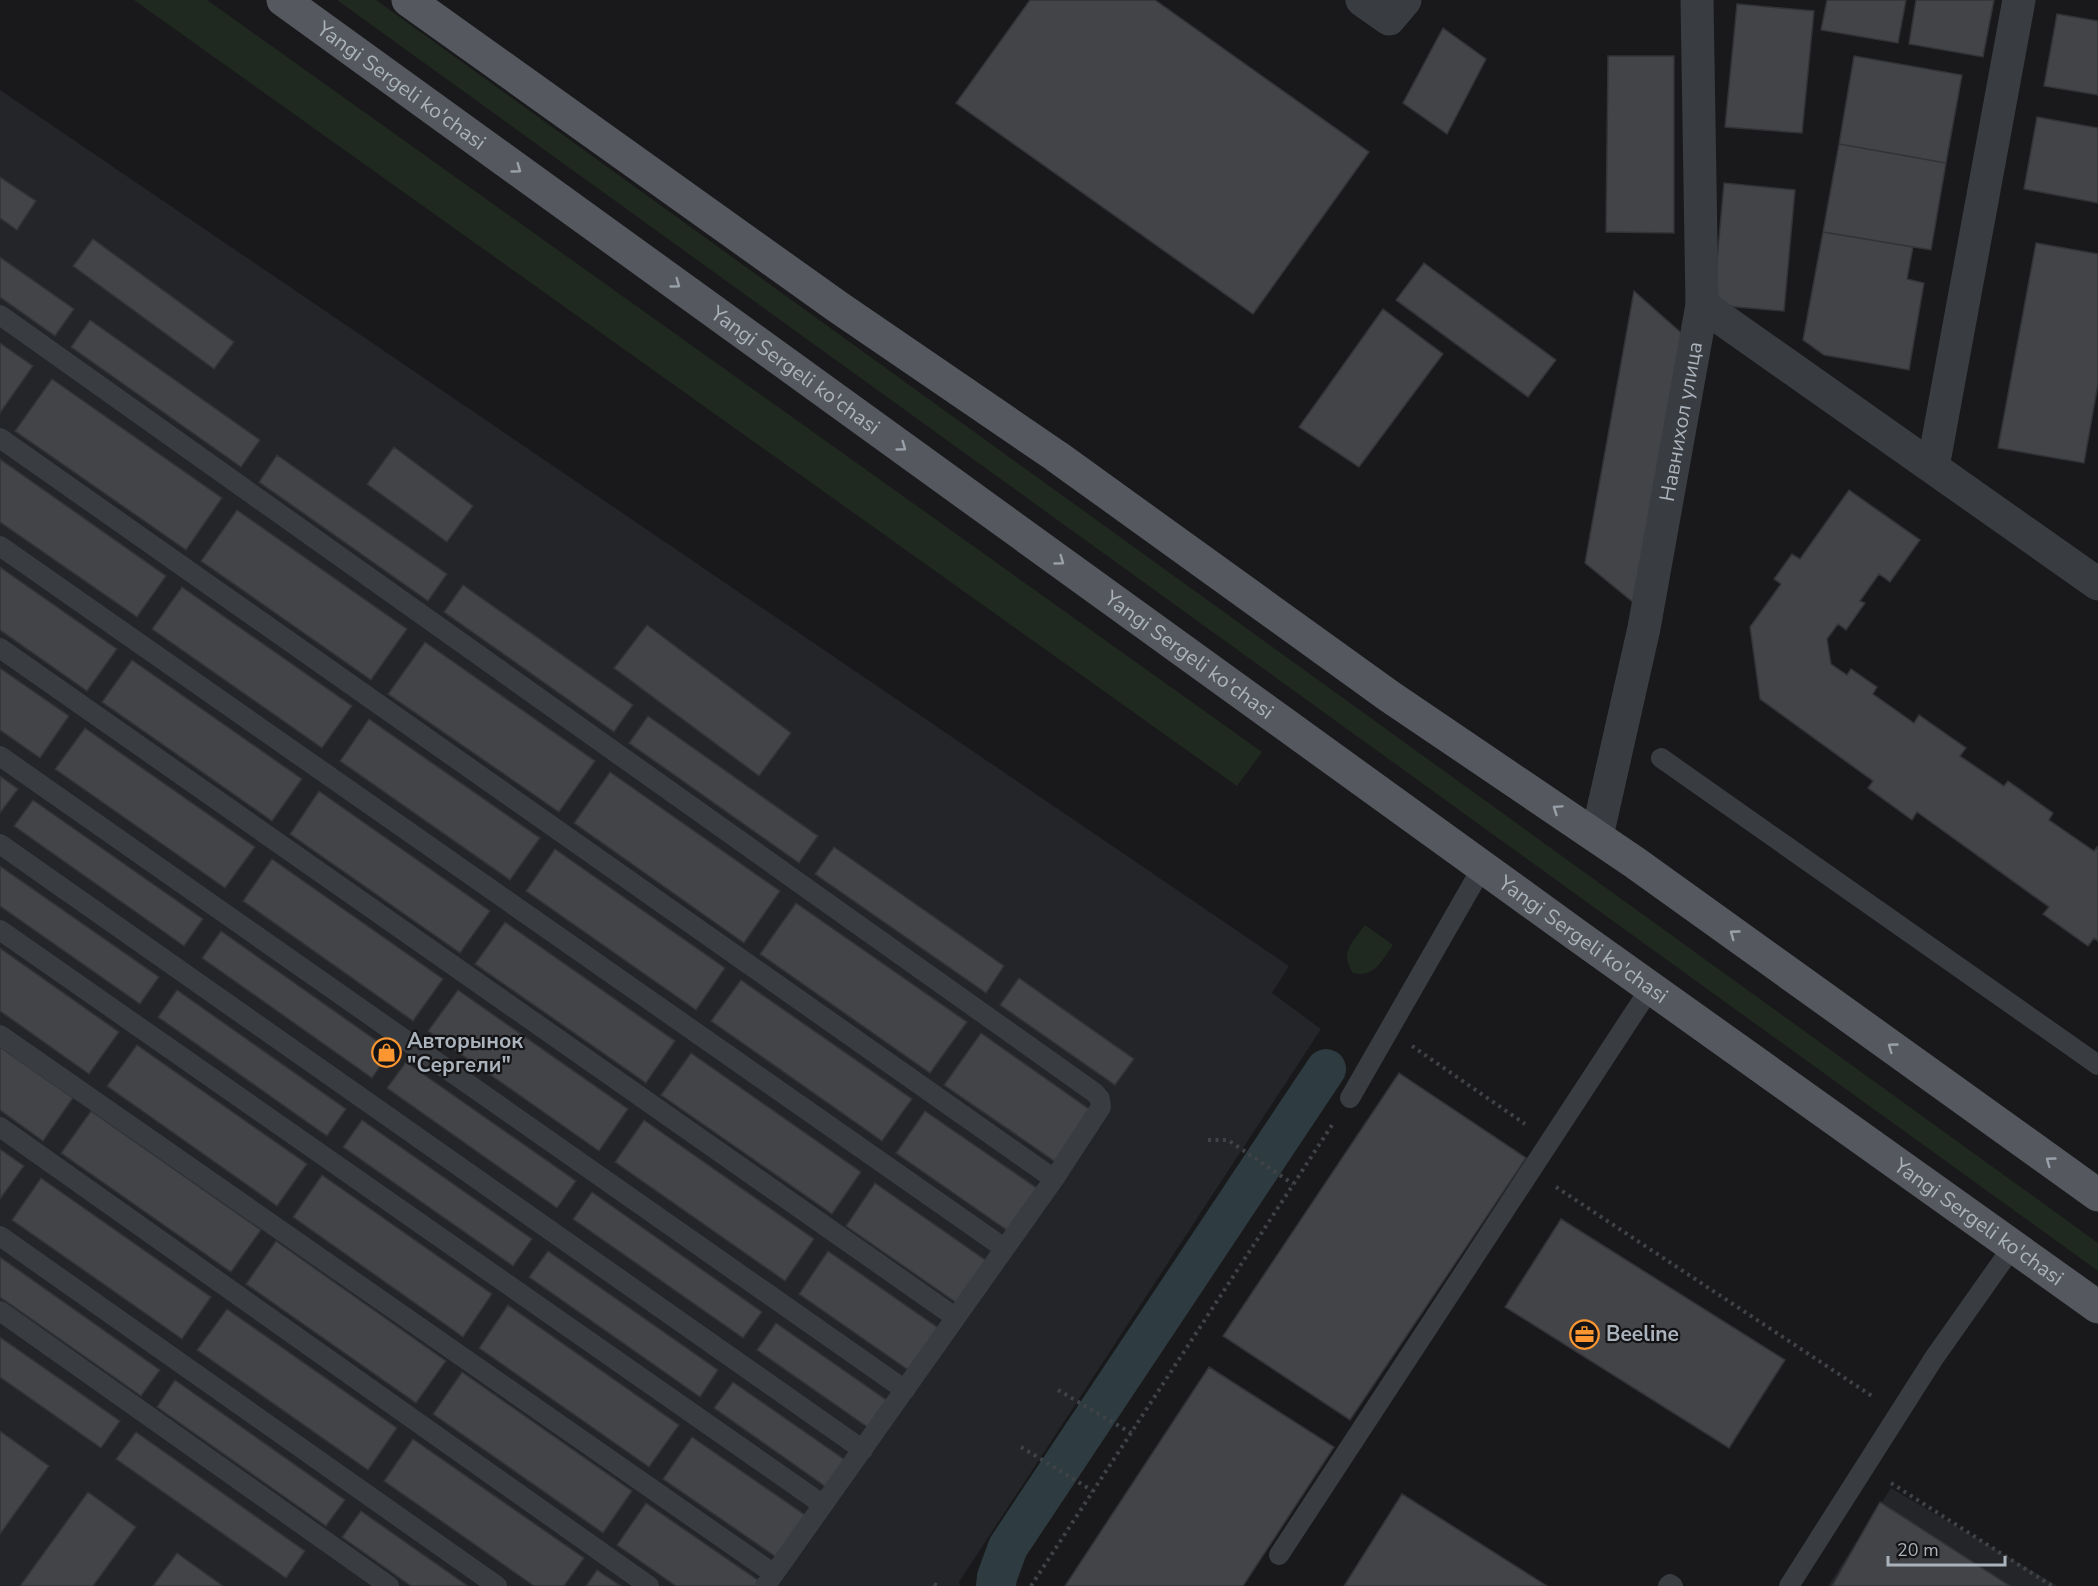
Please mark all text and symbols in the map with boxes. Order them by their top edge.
street label: Yangi Sergeli ko'chasi [310,14,492,156]
one-way arrow [511,162,522,173]
one-way arrow [669,276,680,287]
street label: Yangi Sergeli ko'chasi [704,299,885,441]
street label: Навнихол улица [1653,339,1709,504]
one-way arrow [895,440,906,451]
one-way arrow [1053,554,1064,565]
street label: Yangi Sergeli ko'chasi [1098,584,1279,726]
one-way arrow [1553,805,1564,816]
street label: Yangi Sergeli ko'chasi [1492,868,1674,1010]
one-way arrow [1729,930,1740,941]
place label: Авторынок "Сергели" [407,1027,523,1079]
shop icon: Авторынок "Сергели" [370,1037,402,1069]
one-way arrow [1888,1043,1899,1054]
street label: Yangi Sergeli ko'chasi [1887,1151,2069,1292]
one-way arrow [2046,1157,2057,1168]
office icon: Beeline [1569,1318,1601,1350]
place label: Beeline [1606,1320,1679,1348]
scale bar [1888,1529,2005,1567]
text: 20 m [1897,1538,1939,1562]

